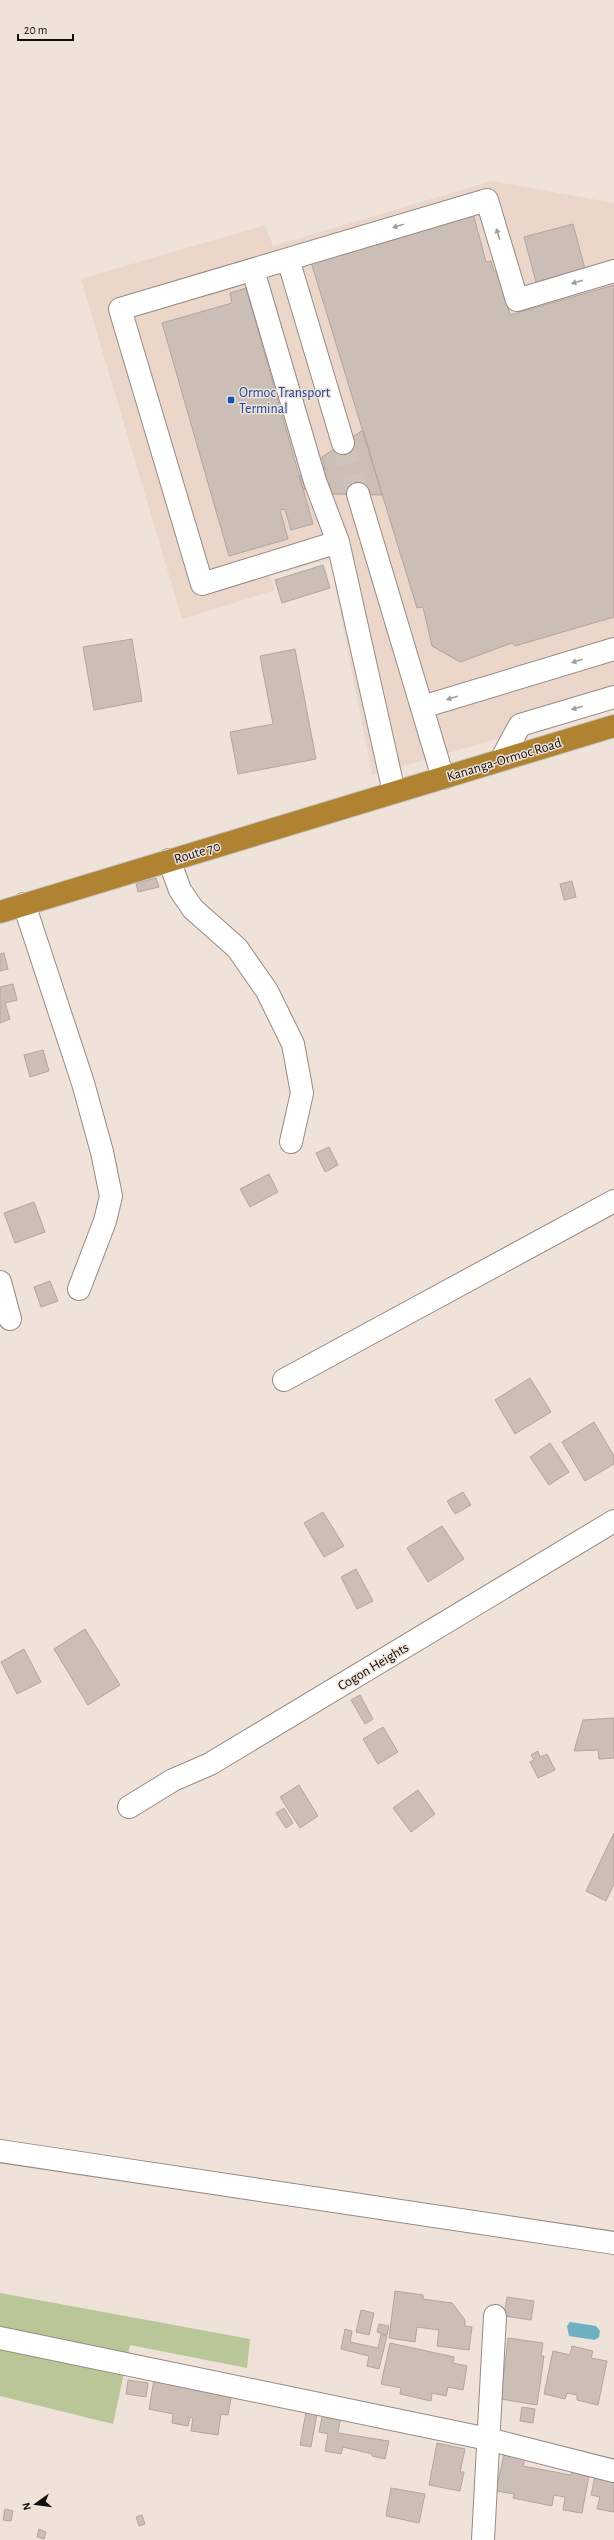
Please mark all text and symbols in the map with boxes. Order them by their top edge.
scale bar [18,16,73,42]
text: 20 m [24,24,47,36]
one-way arrow [391,223,403,229]
one-way arrow [495,228,501,240]
one-way arrow [570,279,582,285]
place label: Ormoc Transport Terminal [239,386,331,416]
marker: Ormoc Transport Terminal [226,395,236,405]
one-way arrow [570,658,582,664]
one-way arrow [446,695,458,701]
one-way arrow [570,705,582,711]
street label: Kananga-Ormoc Road [445,736,563,784]
street label: Route 70 [173,839,222,867]
street label: Cogon Heights [336,1640,411,1693]
north arrow [16,2484,56,2524]
text: N [21,2501,33,2511]

